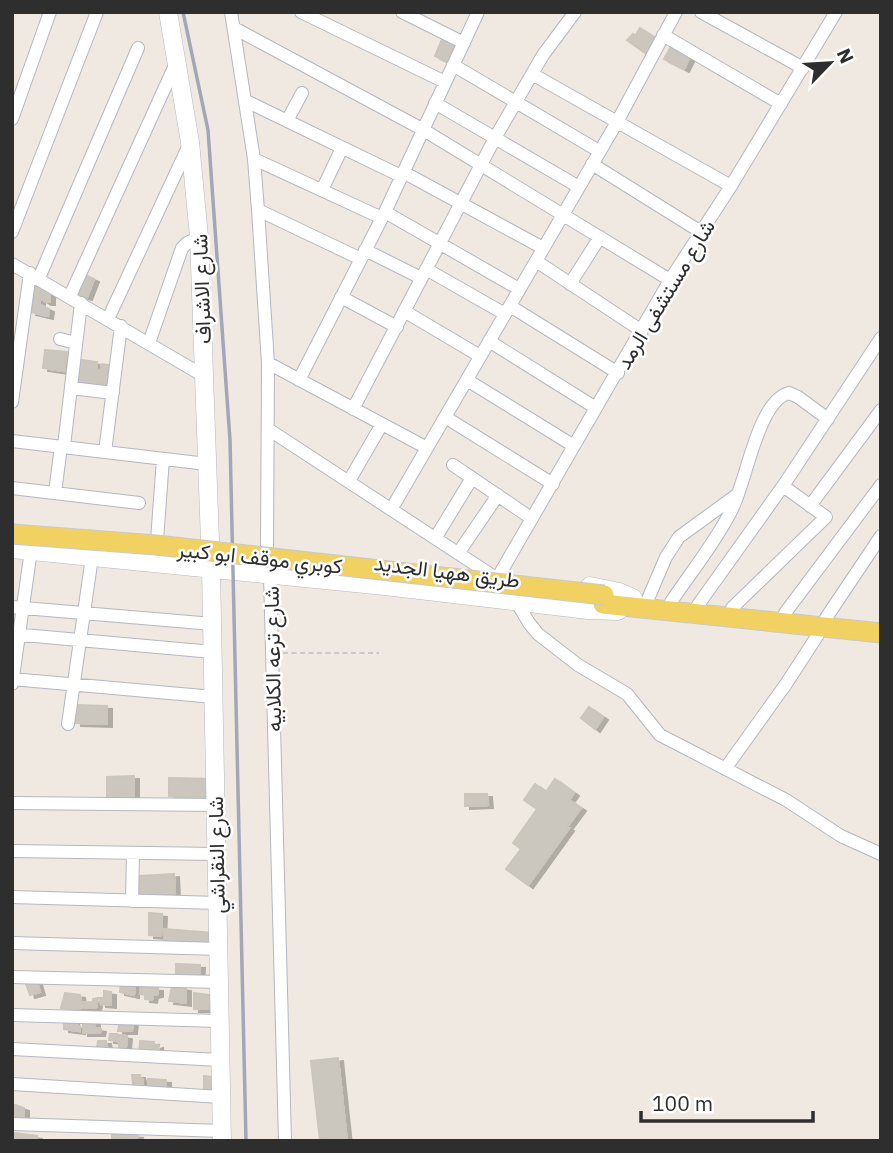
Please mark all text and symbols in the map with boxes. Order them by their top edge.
north arrow [795,28,865,98]
text: N [832,45,859,67]
street label: شارع مستشفى الرمد [609,214,722,375]
street label: شارع الاشراف [185,233,218,345]
street label: كوبري موقف ابو كبير [175,534,344,584]
street label: طريق ههيا الجديد [372,548,522,594]
street label: شارع ترعه الكلابيه [257,586,288,732]
street label: شارع النقراشي [201,796,235,914]
scale bar [641,1080,812,1124]
text: 100 m [652,1089,713,1117]

